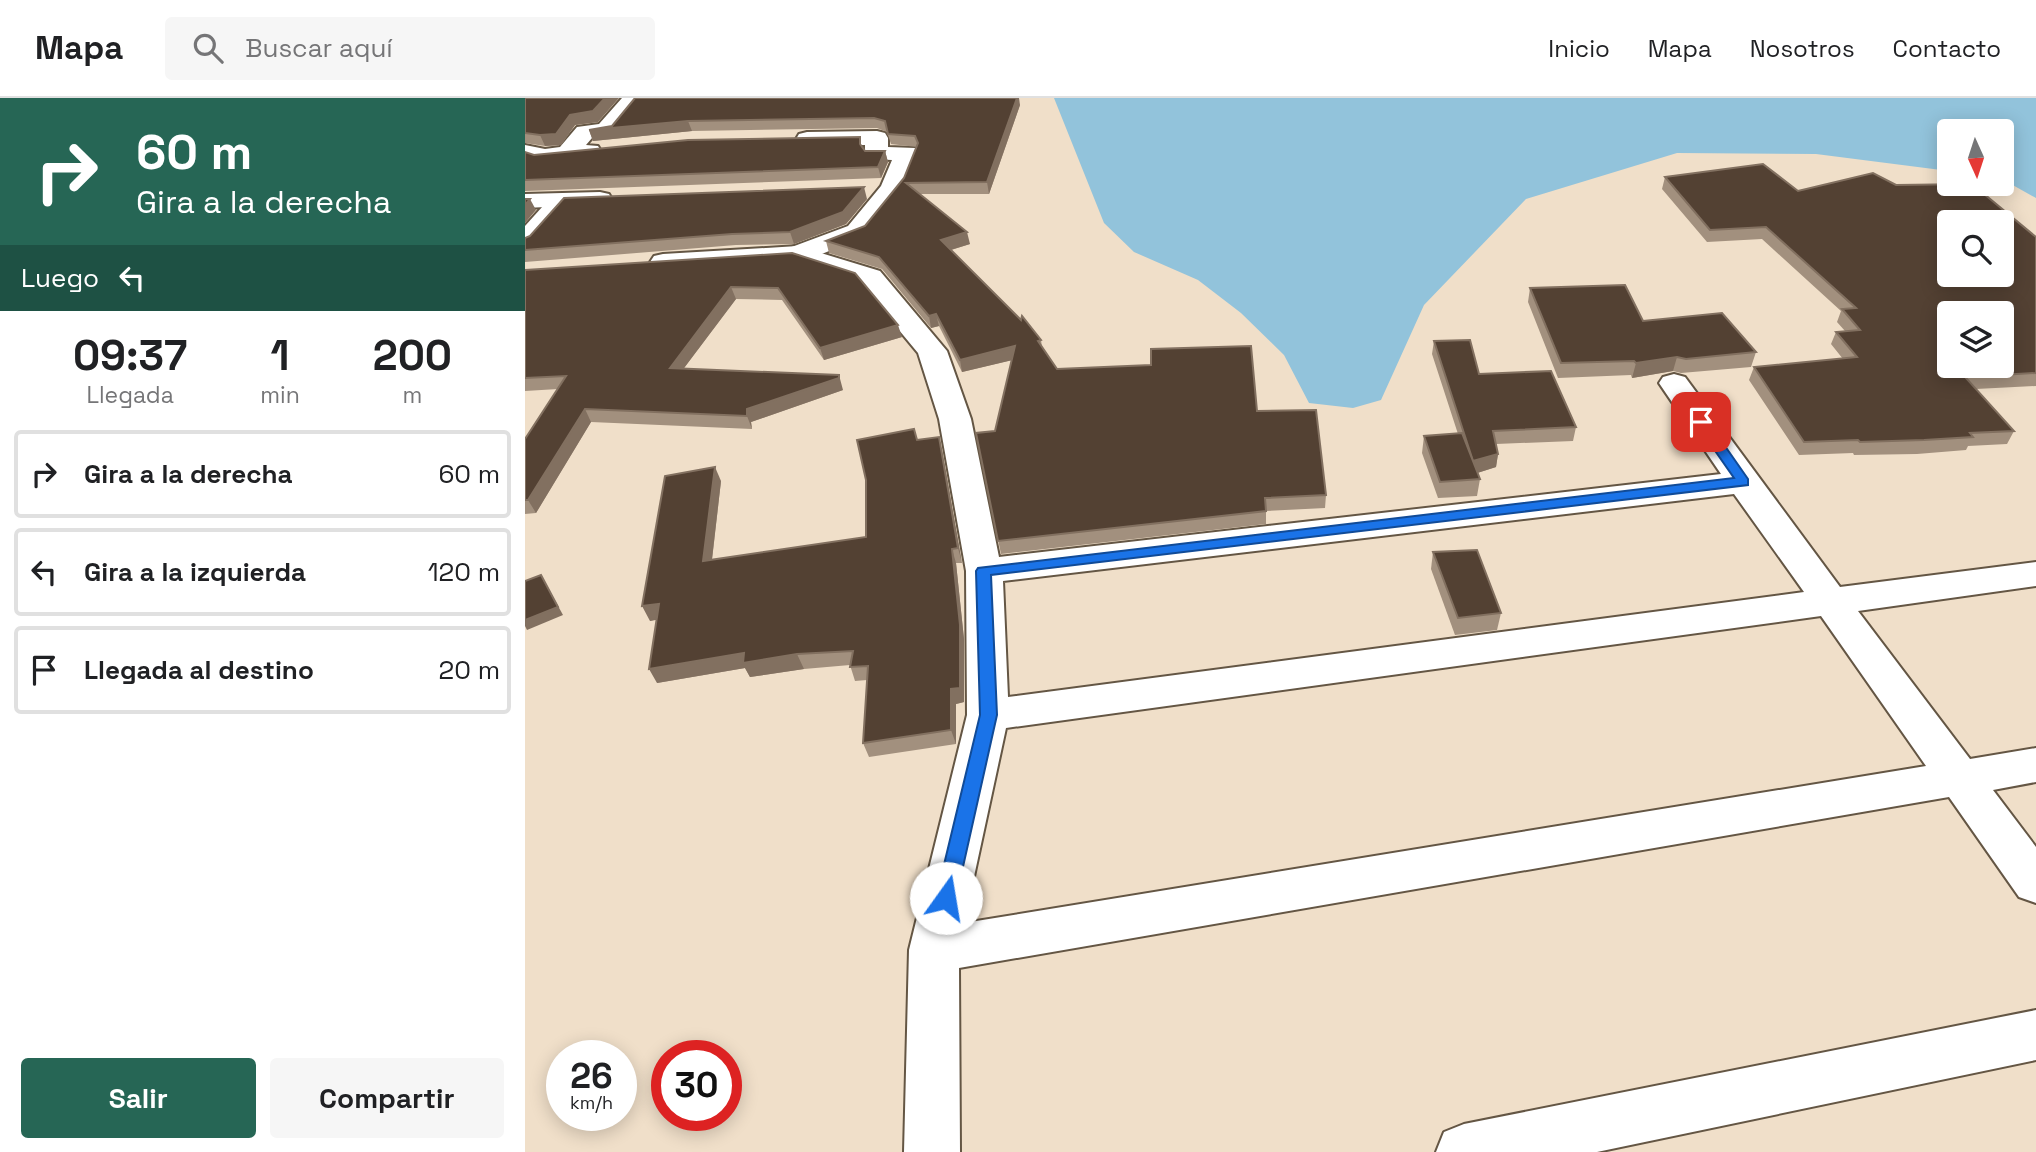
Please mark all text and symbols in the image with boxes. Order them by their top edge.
search box [165,17,655,80]
text: Mapa [35,27,123,69]
icon: search [189,29,227,67]
text: Buscar aquí [245,31,393,65]
text: Inicio [1548,33,1610,64]
text: Mapa [1648,33,1712,64]
text: Nosotros [1750,33,1855,64]
text: Contacto [1893,33,2001,64]
north arrow [1937,119,2014,196]
map controls [1937,119,2014,378]
text: 60 m [136,121,252,183]
icon: right [21,126,112,217]
text: Gira a la derecha [136,182,391,222]
button: search [1937,210,2014,287]
icon: left [113,259,151,297]
text: Luego [21,261,99,295]
button: layers [1937,301,2014,378]
text: 09:37 [73,329,187,382]
text: 1 [271,329,290,382]
text: 200 [373,329,452,382]
text: Llegada [86,380,174,410]
text: min [260,380,300,410]
text: m [402,380,422,410]
pin [1671,392,1731,452]
icon: arrive [1682,403,1720,441]
icon: right [25,455,63,493]
text: Gira a la derecha [84,457,293,491]
text: 60 m [438,457,500,491]
icon: left [25,553,63,591]
text: Gira a la izquierda [84,555,306,589]
text: 120 m [428,555,500,589]
icon: arrive [25,651,63,689]
text: Llegada al destino [84,653,314,687]
text: 20 m [439,653,500,687]
position arrow [909,861,983,935]
speed limit sign: 30 [651,1040,742,1131]
text: 26 [570,1054,613,1098]
button: Salir [21,1058,256,1138]
button: Compartir [270,1058,504,1138]
text: km/h [570,1091,613,1114]

